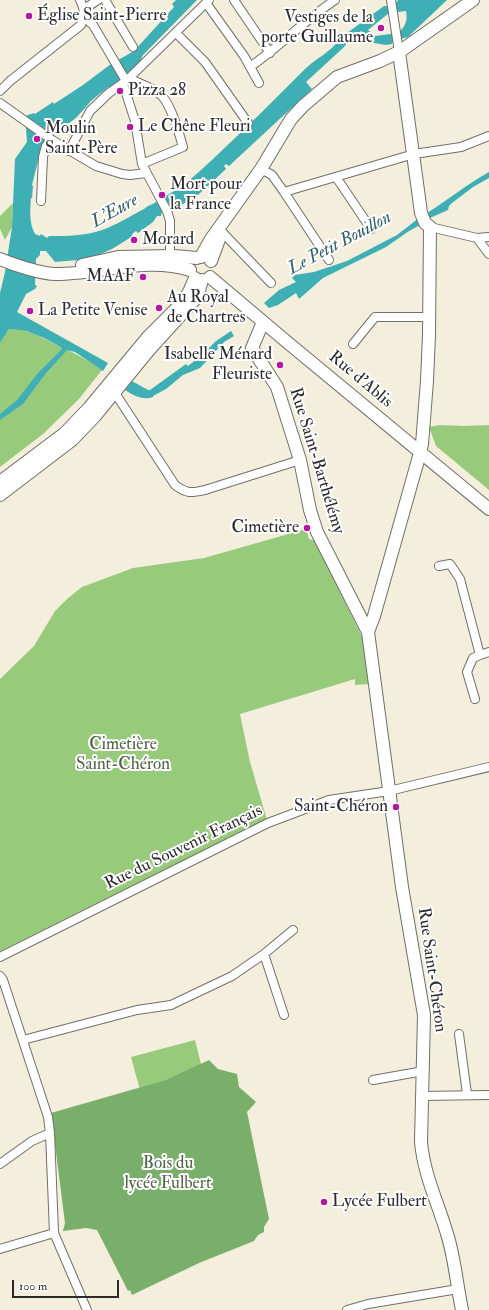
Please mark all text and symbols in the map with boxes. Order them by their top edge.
place label: Église Saint-Pierre [37,6,166,26]
place label: Vestiges de la porte Guillaume [261,8,373,48]
marker: Église Saint-Pierre [24,11,34,21]
marker: Vestiges de la porte Guillaume [376,23,386,33]
place label: Pizza 28 [128,81,186,101]
marker: Pizza 28 [115,86,125,96]
place label: Le Chêne Fleuri [138,117,251,137]
place label: Moulin Saint-Père [45,119,118,159]
marker: Le Chêne Fleuri [125,122,135,132]
marker: Moulin Saint-Père [32,134,42,144]
place label: Mort pour la France [170,175,242,215]
water label: L'Eure [88,190,142,234]
marker: Mort pour la France [157,190,167,200]
water label: Le Petit Bouillon [285,208,395,280]
place label: Morard [142,230,194,250]
marker: Morard [129,235,139,245]
place label: MAAF [86,267,135,287]
marker: MAAF [138,272,148,282]
place label: Au Royal de Chartres [167,288,245,328]
place label: La Petite Venise [38,301,148,321]
marker: Au Royal de Chartres [154,303,164,313]
marker: La Petite Venise [25,306,35,316]
place label: Isabelle Ménard Fleuriste [164,345,272,385]
street label: Rue d'Ablis [324,347,396,413]
marker: Isabelle Ménard Fleuriste [275,360,285,370]
street label: Rue Saint-Barthélémy [284,386,348,536]
place label: Cimetière [231,518,299,538]
marker: Cimetière [302,523,312,533]
park label: Cimetière Saint-Chéron [76,735,170,775]
place label: Saint-Chéron [294,797,388,817]
street label: Rue du Souvenir Français [102,801,266,895]
marker: Saint-Chéron [391,802,401,812]
street label: Rue Saint-Chéron [412,906,450,1034]
park label: Bois du lycée Fulbert [125,1154,211,1194]
place label: Lycée Fulbert [332,1192,427,1212]
marker: Lycée Fulbert [319,1197,329,1207]
scale bar [14,1272,121,1298]
text: 100 m [19,1279,47,1294]

